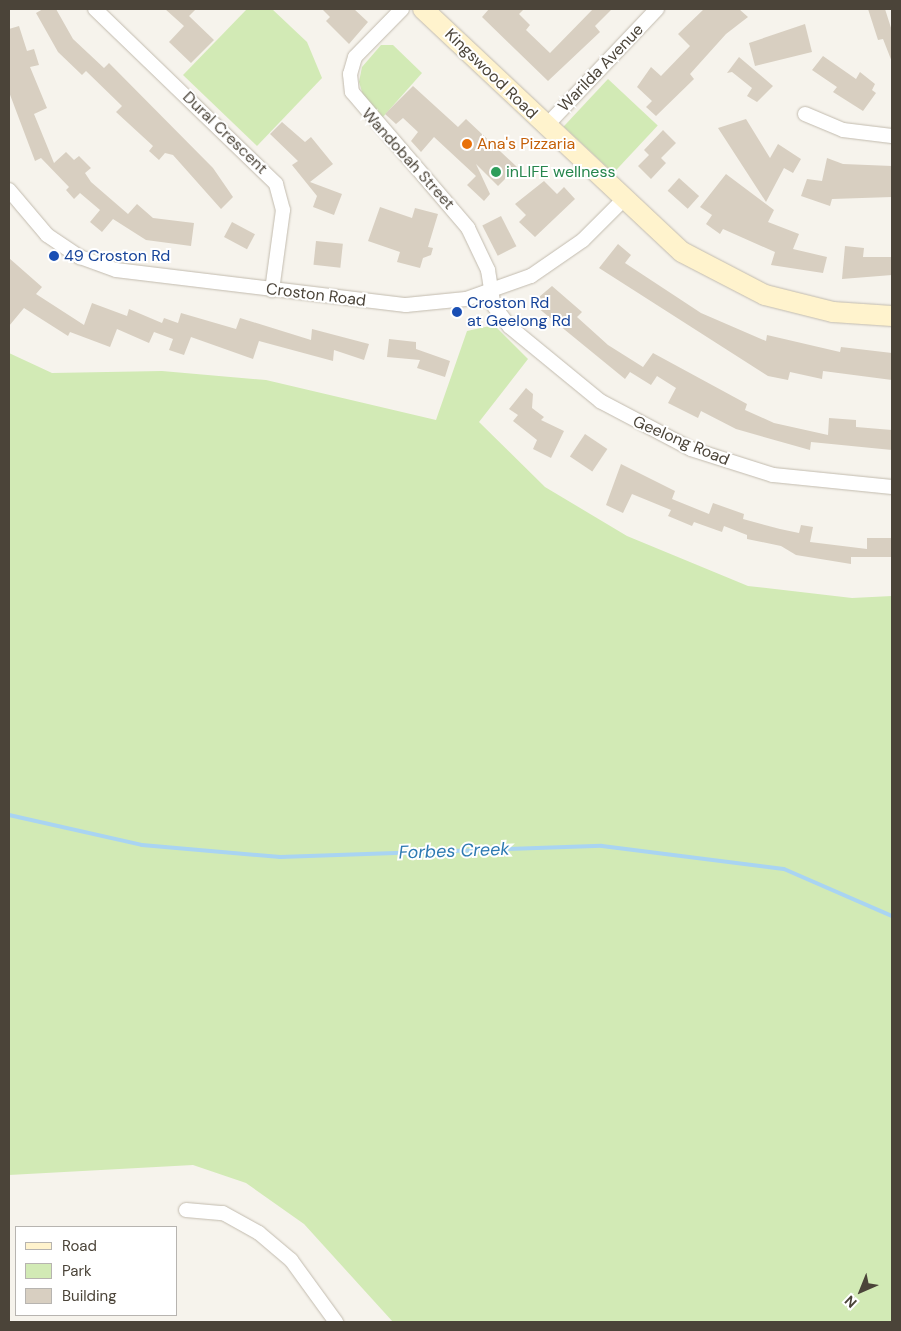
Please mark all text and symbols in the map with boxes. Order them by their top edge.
street label: Warilda Avenue [554,20,648,116]
street label: Kingswood Road [441,25,541,123]
street label: Dural Crescent [179,88,271,178]
street label: Wandobah Street [357,104,459,214]
place label: Ana's Pizzaria [477,134,575,154]
marker: Ana's Pizzaria [461,138,473,150]
place label: inLIFE wellness [506,162,616,182]
marker: inLIFE wellness [490,166,502,178]
place label: 49 Croston Rd [64,246,170,266]
marker: 49 Croston Rd [48,250,60,262]
street label: Croston Road [265,279,367,311]
place label: Croston Rd at Geelong Rd [467,293,571,331]
marker: Croston Rd at Geelong Rd [451,306,463,318]
street label: Geelong Road [630,412,732,470]
water label: Forbes Creek [398,838,510,864]
legend [15,1226,178,1316]
text: Road [62,1236,97,1256]
text: Park [62,1261,92,1281]
north arrow [836,1266,886,1316]
text: Building [62,1286,117,1306]
text: N [841,1292,861,1312]

